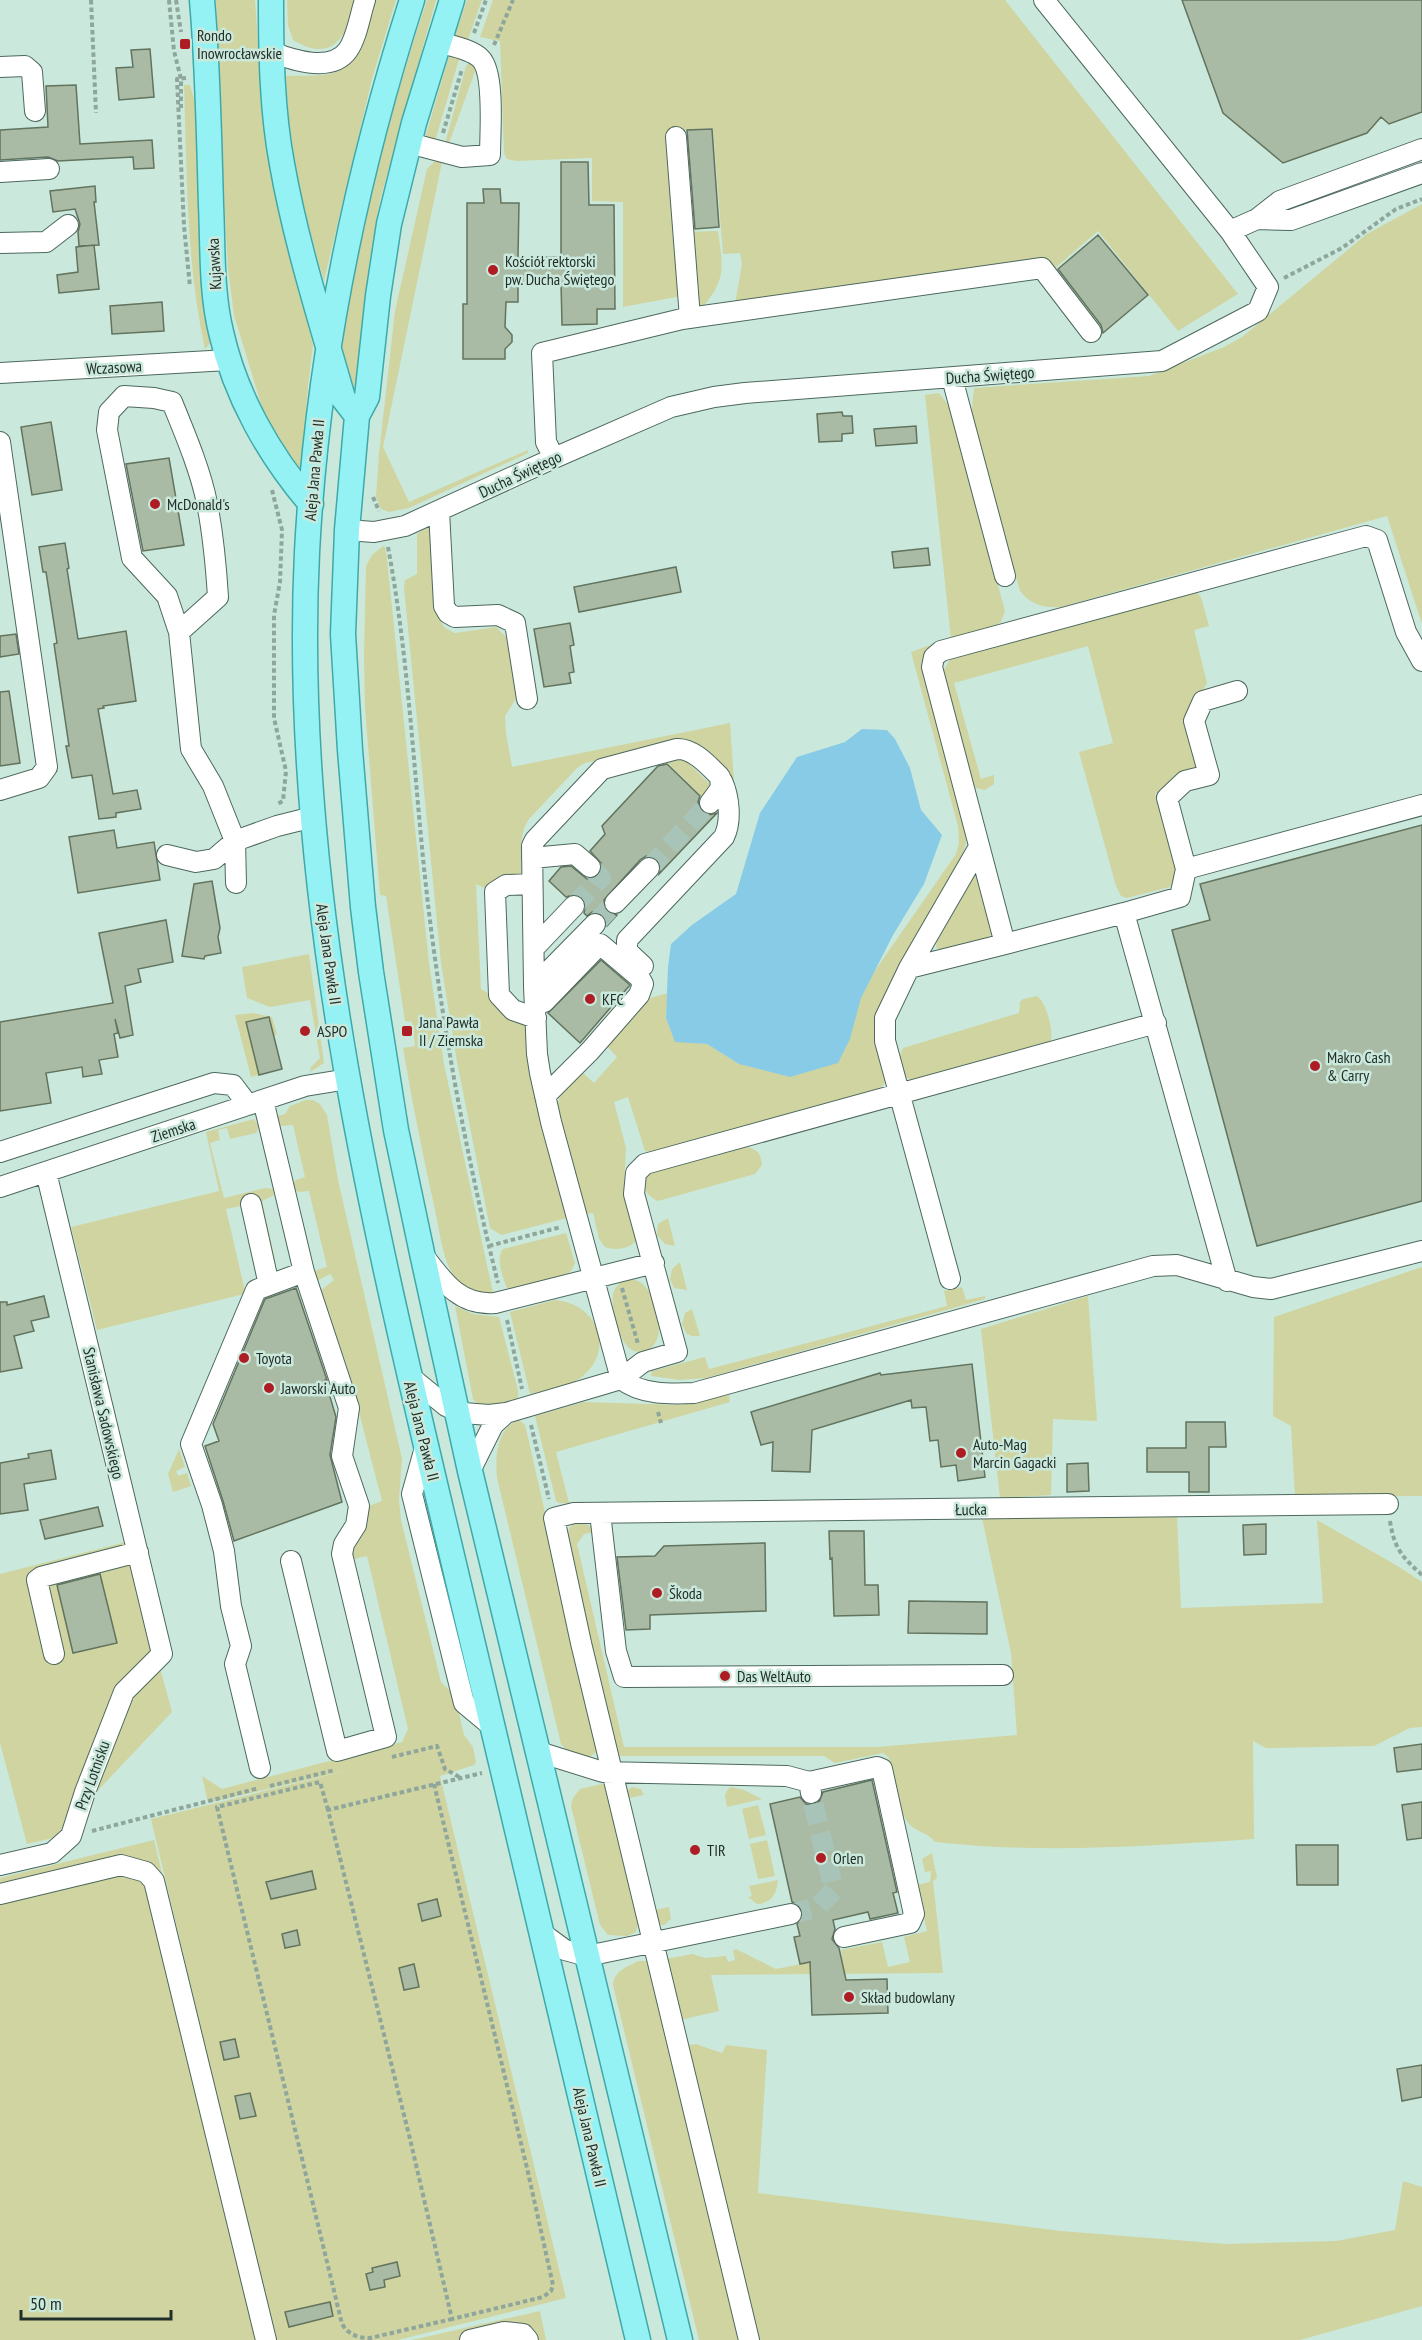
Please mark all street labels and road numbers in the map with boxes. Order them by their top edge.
street label: Kujawska [203,238,225,290]
street label: Wczasowa [86,356,142,378]
street label: Ducha Świętego [945,362,1035,388]
street label: Aleja Jana Pawła II [300,418,328,522]
street label: Ducha Świętego [476,446,565,502]
street label: Aleja Jana Pawła II [312,902,346,1006]
street label: Ziemska [148,1113,198,1147]
street label: Stanisława Sadowskiego [79,1345,129,1481]
street label: Aleja Jana Pawła II [400,1379,444,1483]
street label: Łucka [955,1499,987,1519]
street label: Przy Lotnisku [70,1738,114,1812]
street label: Aleja Jana Pawła II [569,2085,611,2189]

